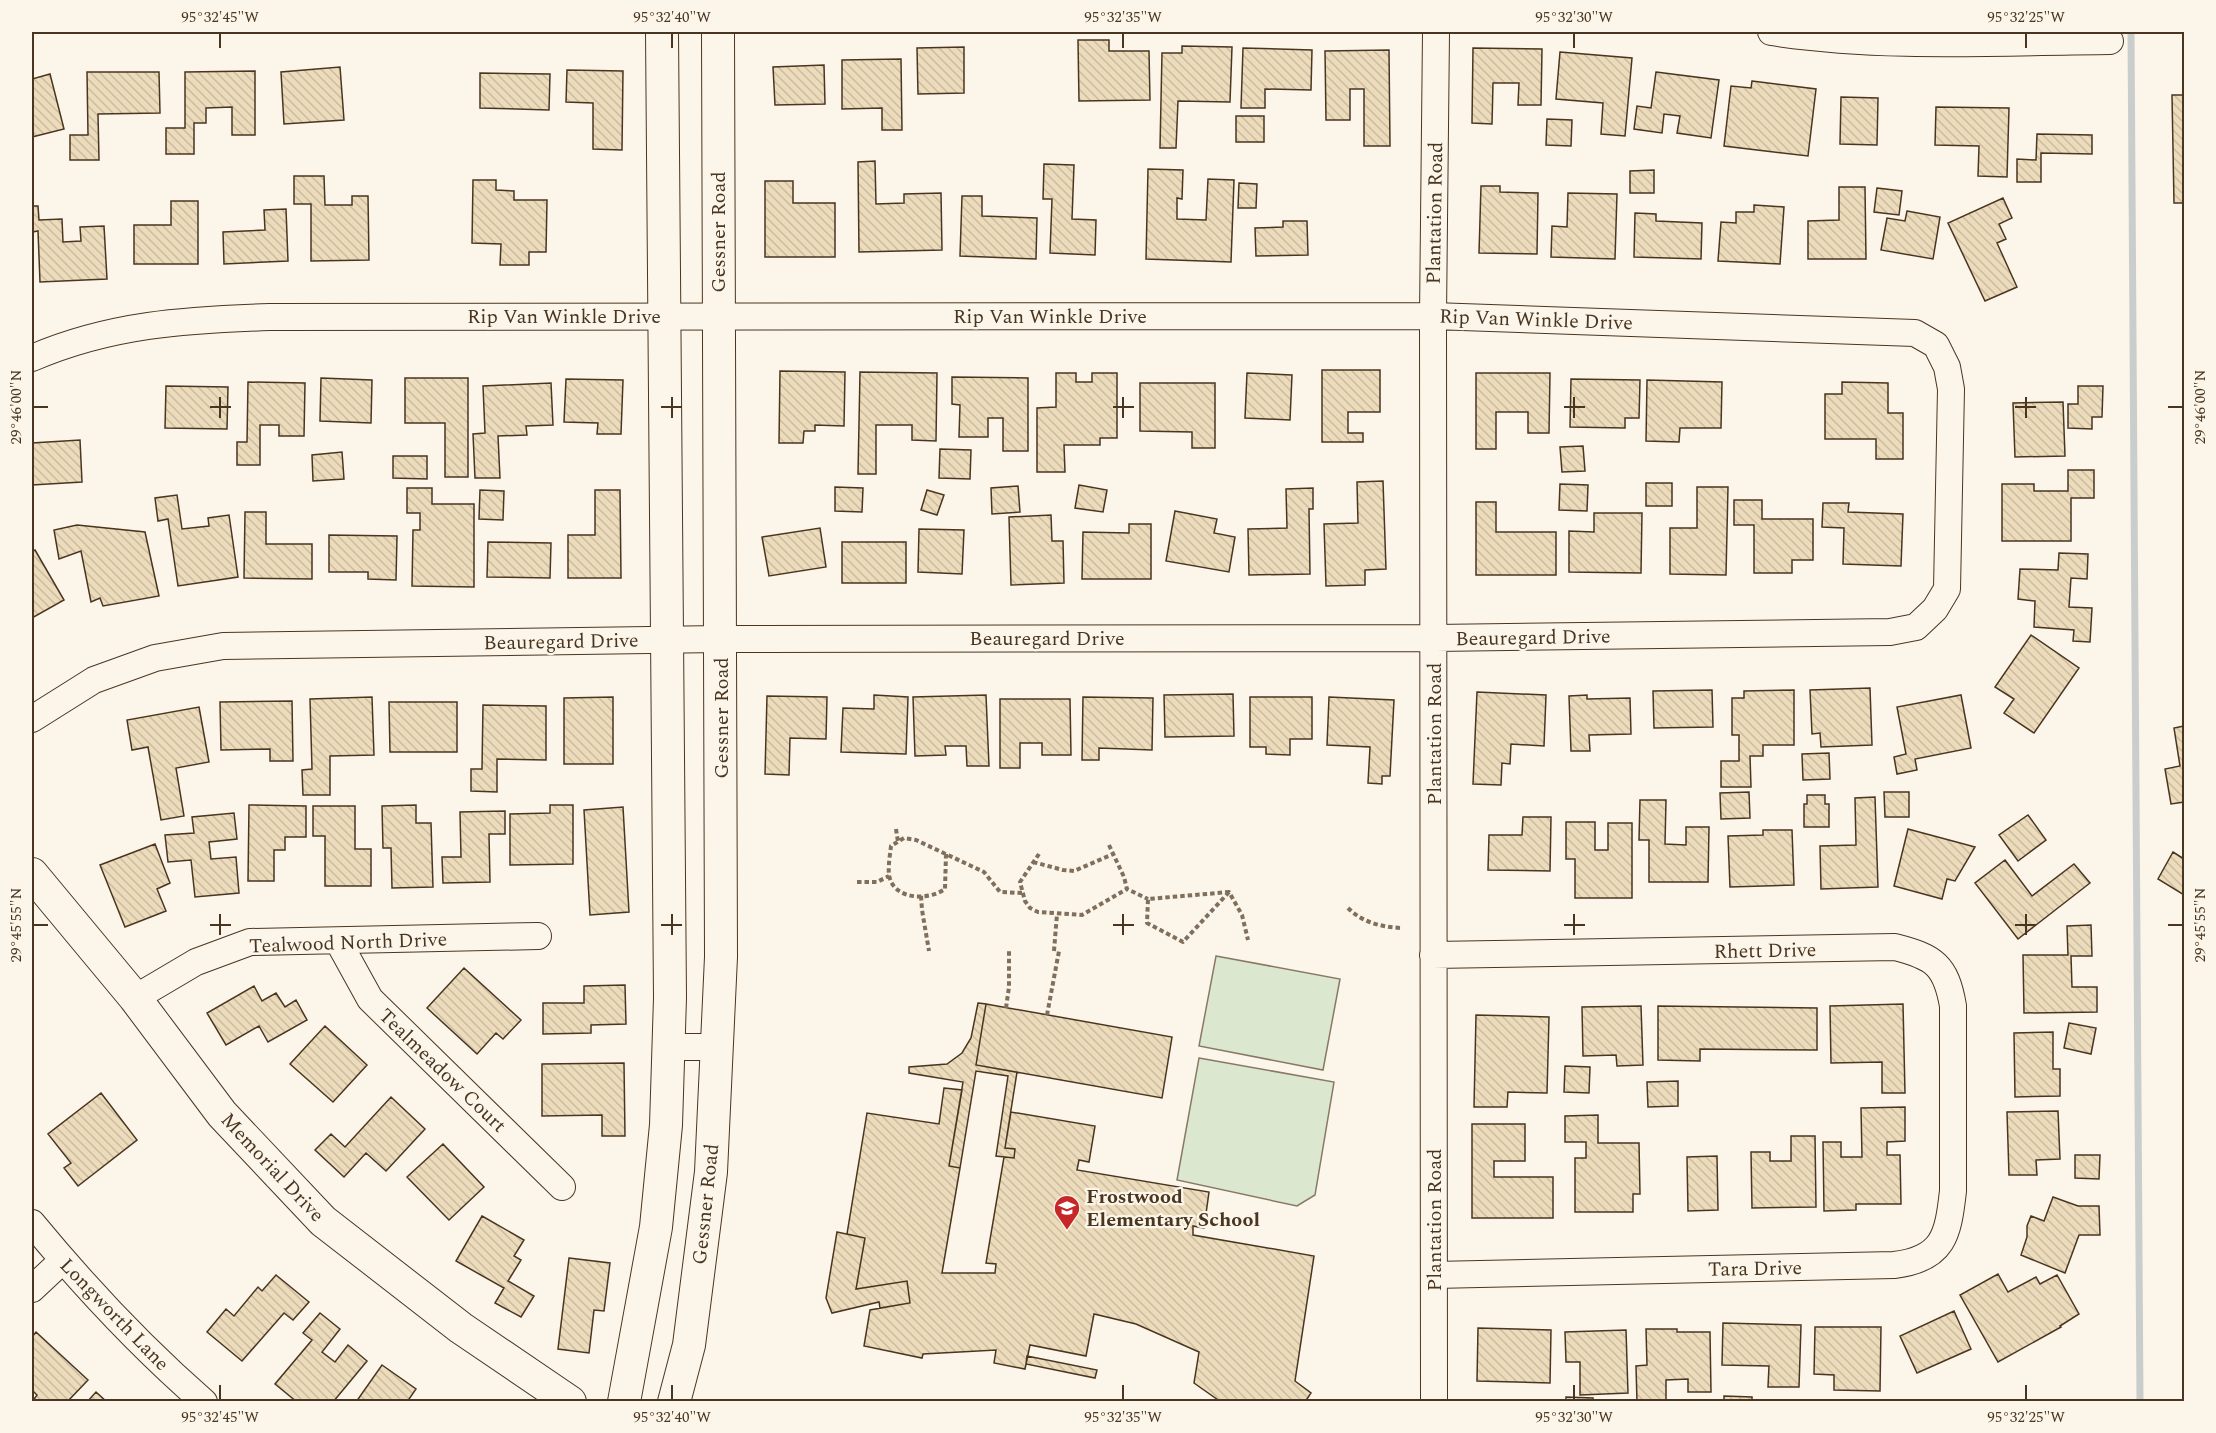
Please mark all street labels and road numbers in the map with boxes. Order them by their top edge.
street label: Plantation Road [1419,141,1451,285]
street label: Gessner Road [704,171,734,293]
street label: Rip Van Winkle Drive [467,302,661,332]
street label: Rip Van Winkle Drive [953,302,1147,332]
street label: Rip Van Winkle Drive [1439,302,1633,338]
street label: Beauregard Drive [1455,622,1611,654]
street label: Beauregard Drive [969,624,1125,654]
street label: Beauregard Drive [483,626,639,658]
street label: Gessner Road [707,657,737,779]
street label: Plantation Road [1420,663,1450,805]
street label: Tealwood North Drive [248,925,448,961]
street label: Rhett Drive [1713,935,1817,967]
street label: Tealmeadow Court [371,1002,513,1140]
street label: Memorial Drive [213,1106,331,1229]
street label: Gessner Road [685,1142,727,1266]
street label: Plantation Road [1420,1149,1450,1291]
street label: Longworth Lane [52,1251,176,1378]
street label: Tara Drive [1708,1253,1802,1285]

